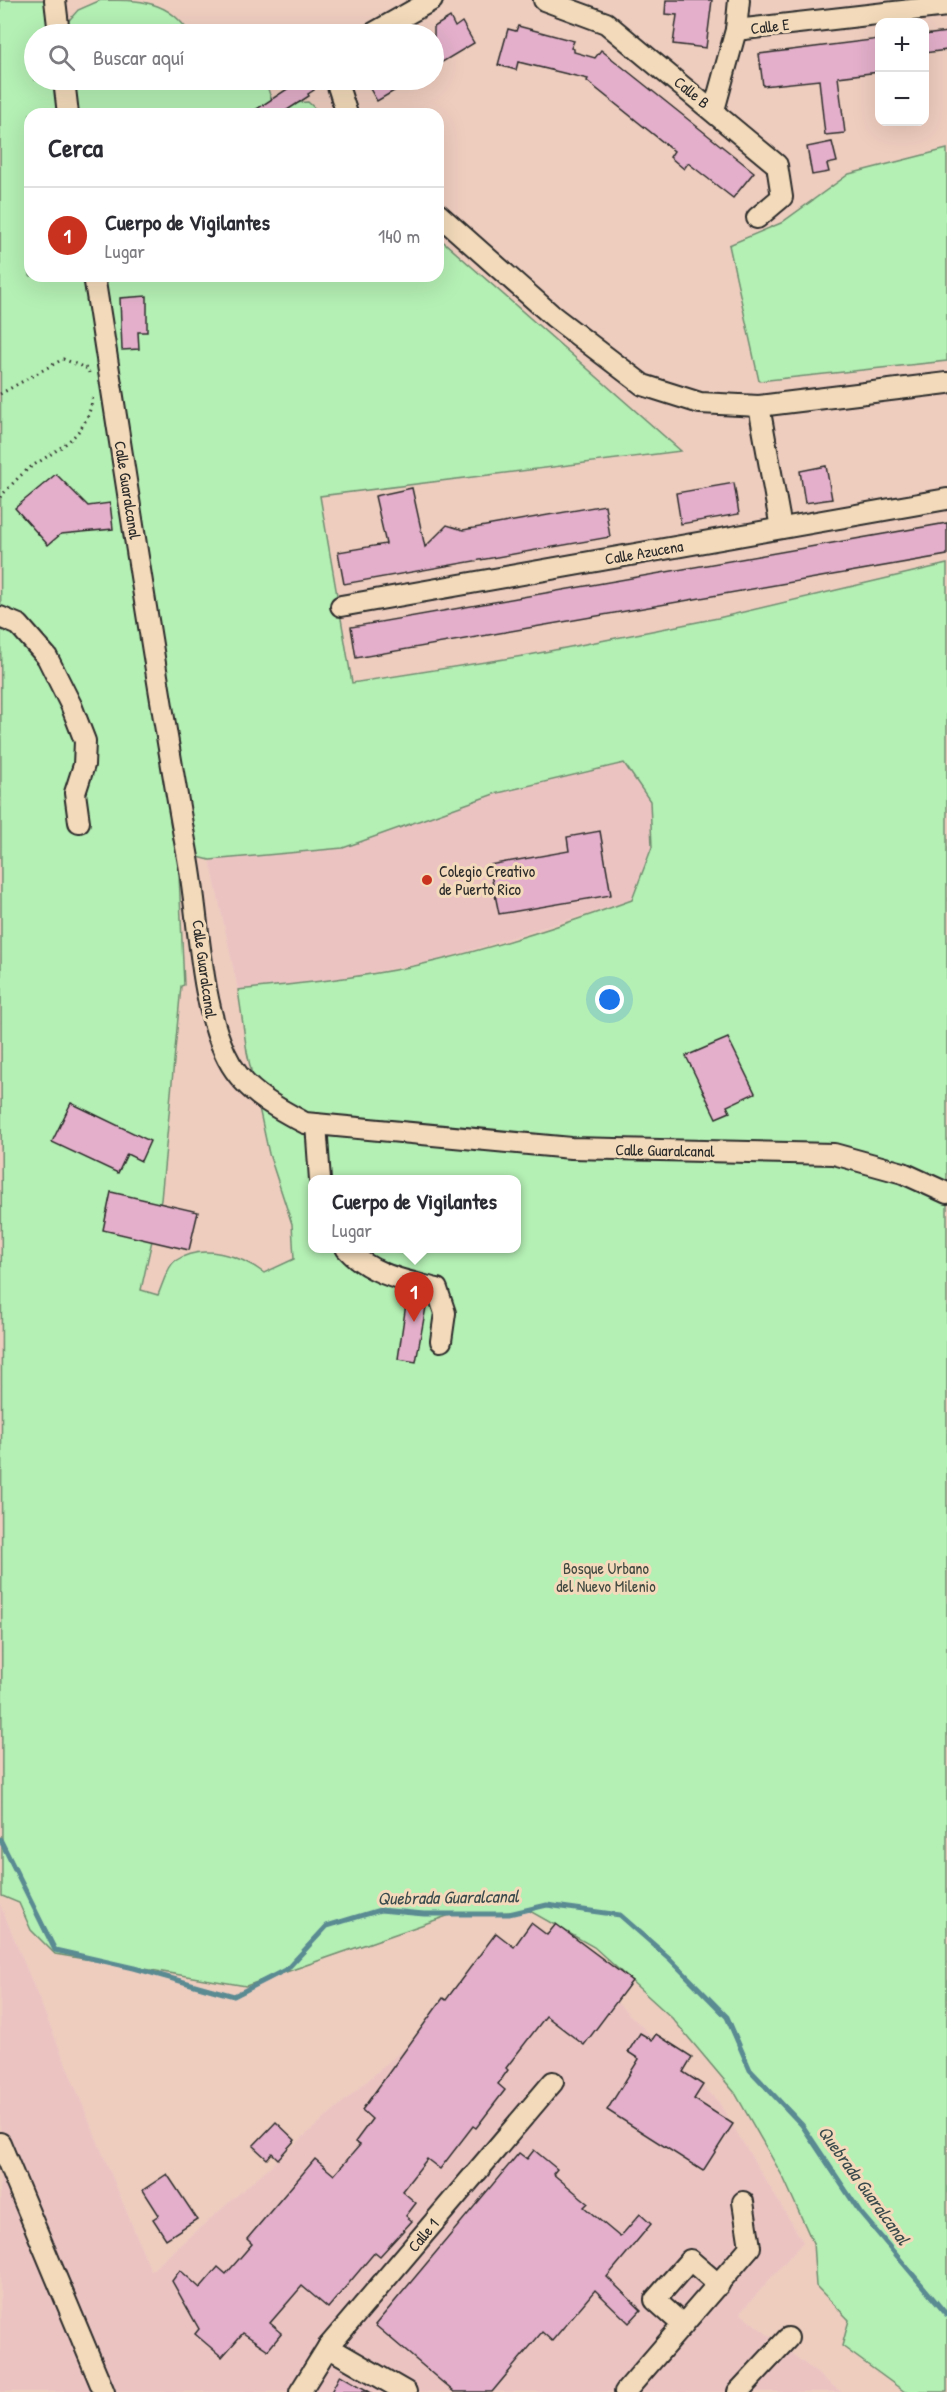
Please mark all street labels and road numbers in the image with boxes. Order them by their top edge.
street label: Calle E [749,13,791,39]
street label: Calle B [669,71,715,113]
street label: Calle Guaralcanal [109,439,147,541]
street label: Calle Azucena [603,534,685,570]
street label: Calle Guaralcanal [187,918,223,1020]
street label: Calle Guaralcanal [615,1138,716,1162]
street label: Calle 1 [402,2213,444,2257]

